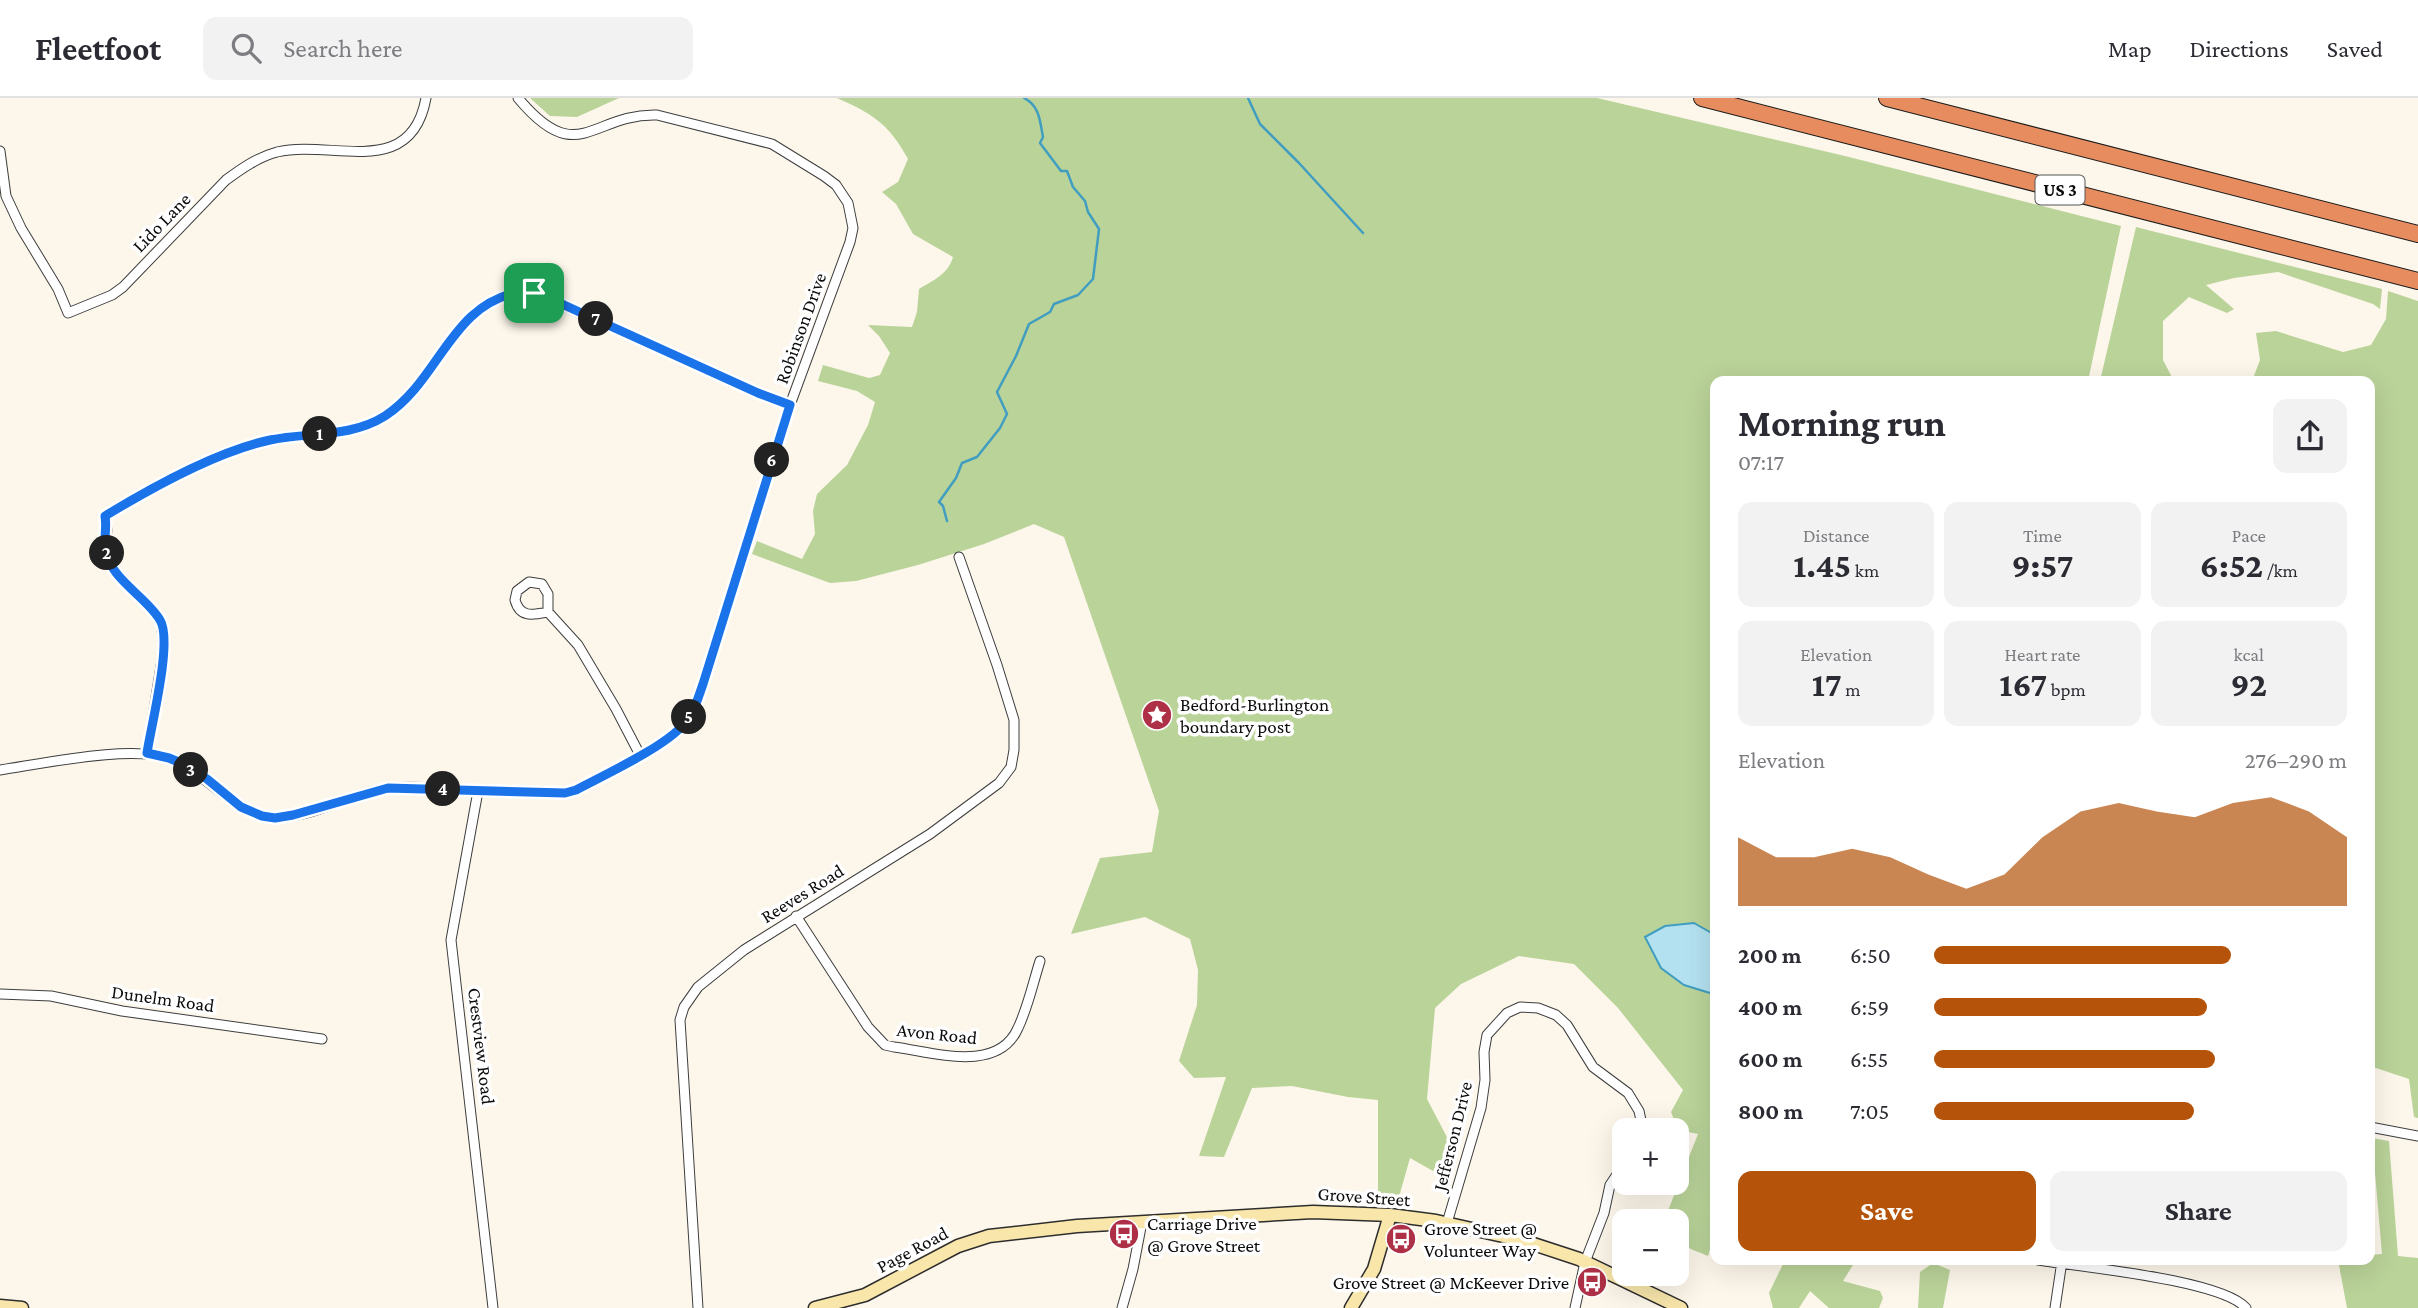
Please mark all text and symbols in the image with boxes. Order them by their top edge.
search box [203,17,693,80]
icon: search [227,29,265,67]
text: Fleetfoot [35,30,161,67]
text: Search here [283,34,403,63]
text: Map [2108,35,2152,62]
text: Directions [2190,35,2289,62]
text: Saved [2327,35,2383,62]
road number: US 3 [2036,176,2084,204]
street label: Lido Lane [128,188,195,256]
pin [504,263,564,323]
street label: Robinson Drive [771,270,830,387]
icon: arrive [515,274,553,312]
pin: 7 [578,302,614,336]
text: 7 [591,308,600,329]
button: share [2273,399,2347,473]
text: Morning run [1738,402,1946,444]
pin: 1 [302,416,338,452]
text: 1 [316,423,323,444]
pin: 6 [754,442,790,478]
text: 6 [766,449,777,470]
text: 07:17 [1738,449,1784,475]
text: Distance [1803,525,1869,546]
text: Time [2023,525,2062,546]
text: Pace [2232,525,2266,546]
pin: 2 [90,536,124,570]
text: 2 [102,542,111,563]
text: 1.45 [1793,546,1851,585]
text: 9:57 [2011,546,2074,585]
text: 6:52 [2200,546,2263,585]
text: km [1851,560,1879,581]
text: /km [2263,560,2298,581]
text: Elevation [1800,644,1872,665]
text: Heart rate [2005,644,2080,665]
text: kcal [2234,644,2264,665]
text: 17 [1812,665,1842,704]
text: 167 [1999,665,2047,704]
text: 92 [2231,665,2267,704]
text: m [1842,679,1861,700]
text: bpm [2047,679,2086,700]
place label: Bedford-Burlington boundary post [1180,694,1329,737]
place icon: Bedford-Burlington boundary post [1140,698,1174,732]
pin: 5 [672,700,706,734]
text: 5 [684,706,693,727]
text: Elevation [1738,747,1825,773]
text: 276–290 m [2245,747,2347,773]
pin: 3 [174,752,208,788]
text: 3 [186,759,195,780]
pin: 4 [426,772,460,806]
text: 4 [437,778,448,799]
street label: Reeves Road [757,860,847,927]
text: 200 m [1738,942,1802,968]
text: 6:50 [1850,942,1891,968]
street label: Dunelm Road [110,981,216,1016]
street label: Crestview Road [464,986,499,1106]
text: 400 m [1738,994,1802,1020]
text: 6:59 [1850,994,1889,1020]
street label: Avon Road [896,1019,978,1048]
text: 600 m [1738,1046,1802,1072]
text: 6:55 [1850,1046,1888,1072]
street label: Jefferson Drive [1428,1079,1476,1195]
text: 800 m [1738,1098,1803,1124]
text: 7:05 [1850,1098,1889,1124]
map controls [1612,1118,1689,1286]
button: + [1612,1118,1689,1195]
button: Save [1738,1171,2036,1251]
button: Share [2050,1171,2347,1251]
street label: Grove Street [1317,1183,1412,1210]
button: − [1612,1209,1689,1286]
place label: Carriage Drive @ Grove Street [1147,1213,1261,1256]
bus stop icon: Carriage Drive @ Grove Street [1107,1217,1141,1251]
place label: Grove Street @ Volunteer Way [1424,1218,1537,1261]
street label: Page Road [873,1222,951,1277]
bus stop icon: Grove Street @ Volunteer Way [1384,1222,1418,1256]
bus stop icon: Grove Street @ McKeever Drive [1575,1265,1609,1299]
place label: Grove Street @ McKeever Drive [1333,1272,1569,1293]

